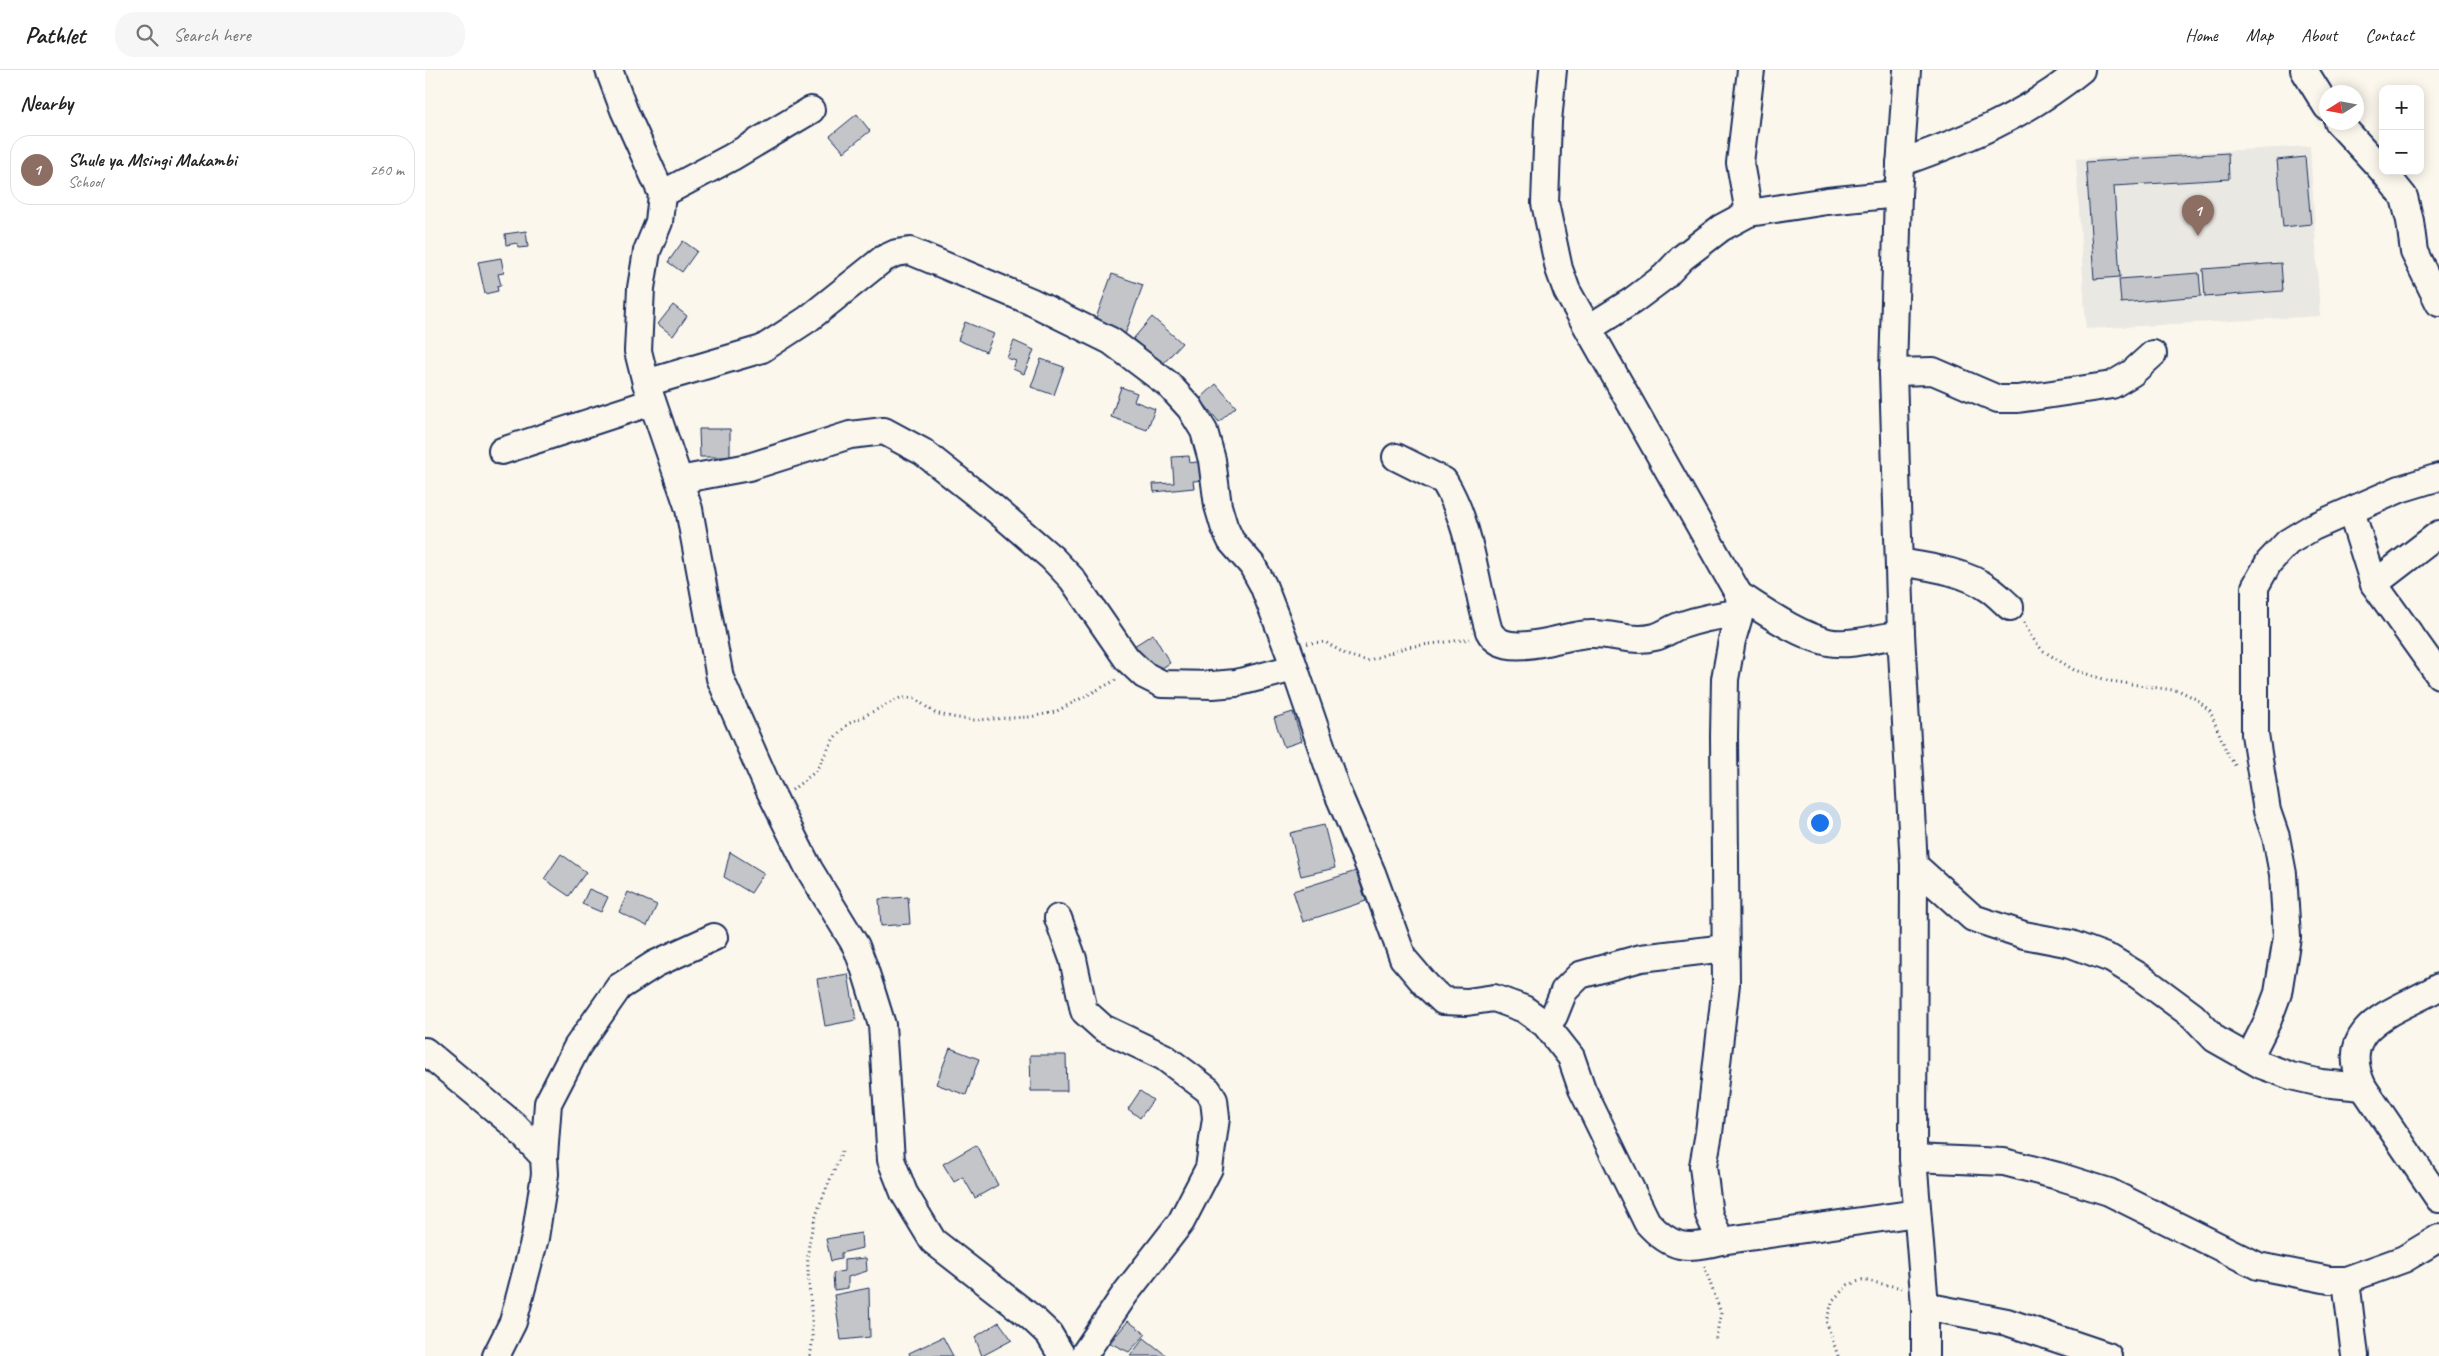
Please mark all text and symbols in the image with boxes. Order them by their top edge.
search box [115,12,465,57]
text: Pathlet [25,20,85,50]
icon: search [133,21,161,49]
text: Search here [173,23,251,47]
text: Home [2185,24,2218,46]
text: Map [2246,24,2273,46]
text: About [2301,24,2337,46]
text: Contact [2365,24,2414,46]
north arrow [2319,85,2364,130]
map controls [2379,85,2424,175]
button: + [2379,85,2424,130]
text: Nearby [20,90,73,116]
button: − [2379,130,2424,175]
text: Shule ya Msingi Makambi [68,148,237,172]
text: 1 [33,160,41,180]
text: 260 m [370,160,404,180]
text: School [68,172,102,192]
pin: 1 [2182,195,2214,236]
your location [1807,810,1833,836]

